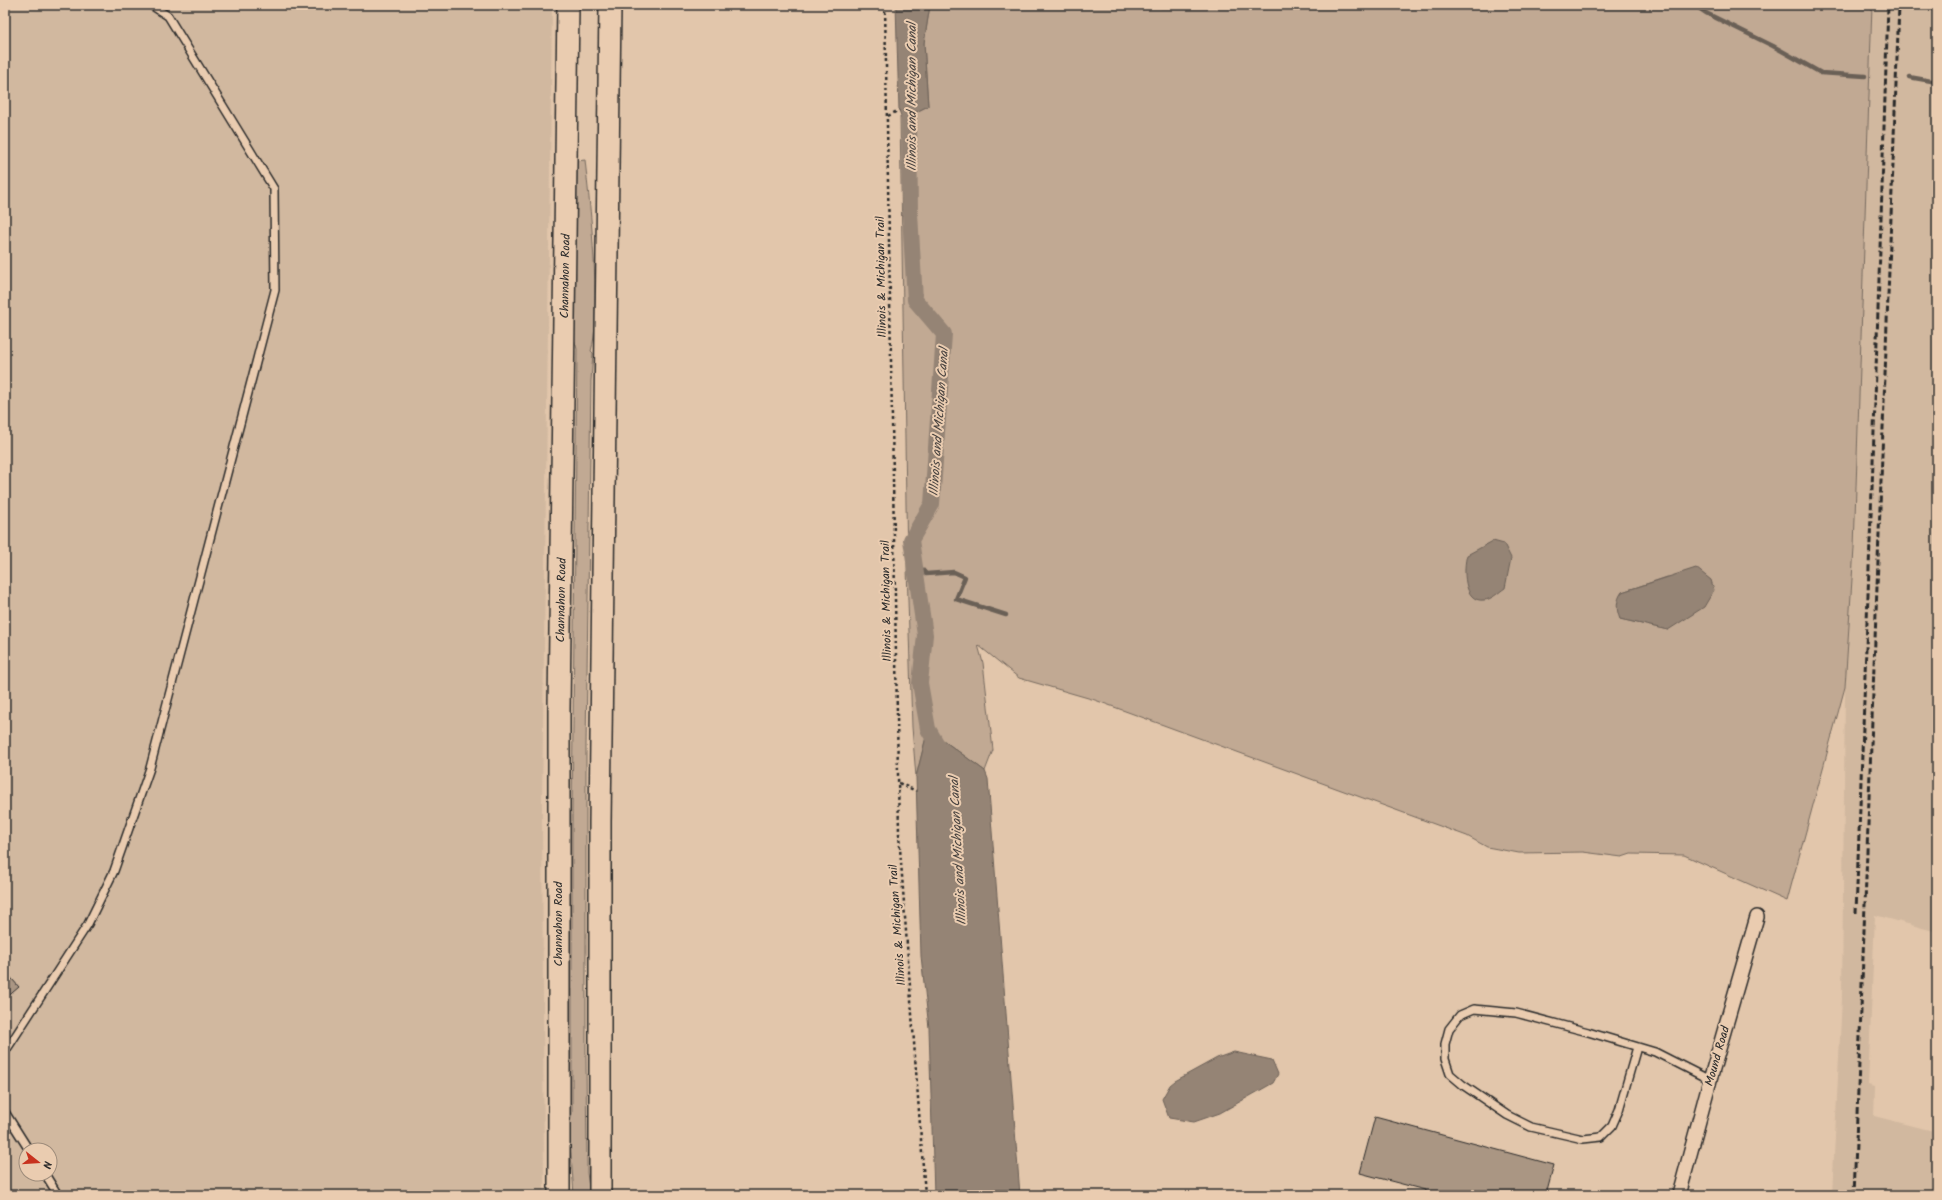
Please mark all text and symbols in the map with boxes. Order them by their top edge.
water label: Illinois and Michigan Canal [902,20,923,171]
street label: Illinois & Michigan Trail [871,216,892,338]
street label: Channahon Road [555,232,576,319]
water label: Illinois and Michigan Canal [924,344,955,497]
street label: Illinois & Michigan Trail [876,540,897,662]
street label: Channahon Road [551,556,572,643]
water label: Illinois and Michigan Canal [944,773,973,926]
street label: Illinois & Michigan Trail [884,864,911,986]
street label: Channahon Road [549,881,568,966]
street label: Mound Road [1700,1023,1735,1089]
north arrow [18,1142,58,1182]
text: N [37,1159,56,1171]

